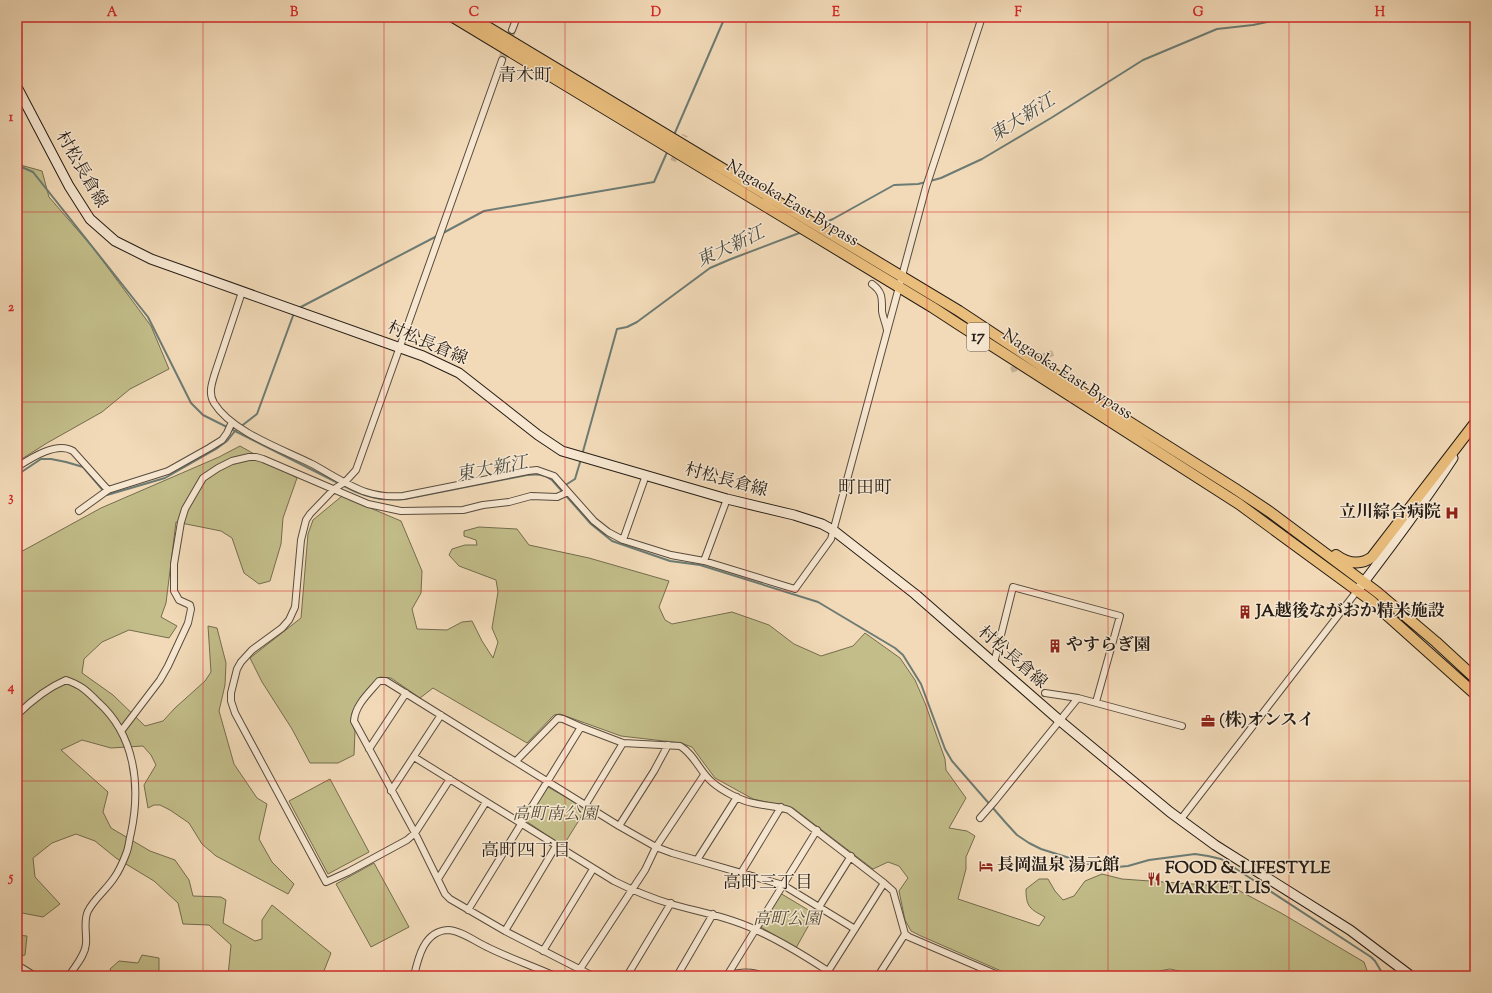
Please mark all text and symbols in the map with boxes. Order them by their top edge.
text: A [107,4,118,22]
text: B [290,4,299,22]
text: C [469,4,479,22]
text: D [651,4,661,22]
text: E [832,4,840,22]
text: F [1014,4,1022,22]
text: G [1193,4,1204,22]
text: H [1375,4,1386,22]
district label: 青木町 [498,64,552,90]
water label: 東大新江 [986,87,1063,149]
text: 1 [9,109,14,127]
street label: 村松長倉線 [49,127,113,213]
street label: Nagaoka East Bypass [721,155,863,253]
water label: 東大新江 [693,220,772,275]
text: 2 [8,299,15,317]
street label: 村松長倉線 [383,316,471,372]
road number: 17 [967,323,989,351]
street label: Nagaoka East Bypass [997,324,1137,426]
water label: 東大新江 [454,450,533,489]
street label: 村松長倉線 [682,458,770,504]
district label: 町田町 [838,476,892,502]
text: 3 [8,489,14,507]
place label: 立川綜合病院 [1339,501,1441,525]
hospital icon: 立川綜合病院 [1444,505,1460,521]
place label: JA越後ながおか精米施設 [1254,600,1445,624]
building icon: JA越後ながおか精米施設 [1237,604,1253,620]
street label: 村松長倉線 [972,621,1052,695]
place label: やすらぎ園 [1066,634,1151,658]
building icon: やすらぎ園 [1047,638,1063,654]
text: 4 [7,679,15,697]
place label: (株)オンスイ [1219,709,1314,733]
office icon: (株)オンスイ [1200,713,1216,729]
park label: 高町南公園 [513,803,600,827]
district label: 高町四丁目 [481,839,571,865]
place label: 長岡温泉 湯元館 [997,854,1120,878]
place label: FOOD & LIFESTYLE MARKET LIS [1165,857,1331,901]
hotel icon: 長岡温泉 湯元館 [978,858,994,874]
text: 5 [8,869,14,887]
district label: 高町三丁目 [723,871,813,897]
restaurant icon: FOOD & LIFESTYLE MARKET LIS [1146,871,1162,887]
park label: 高町公園 [753,908,824,932]

